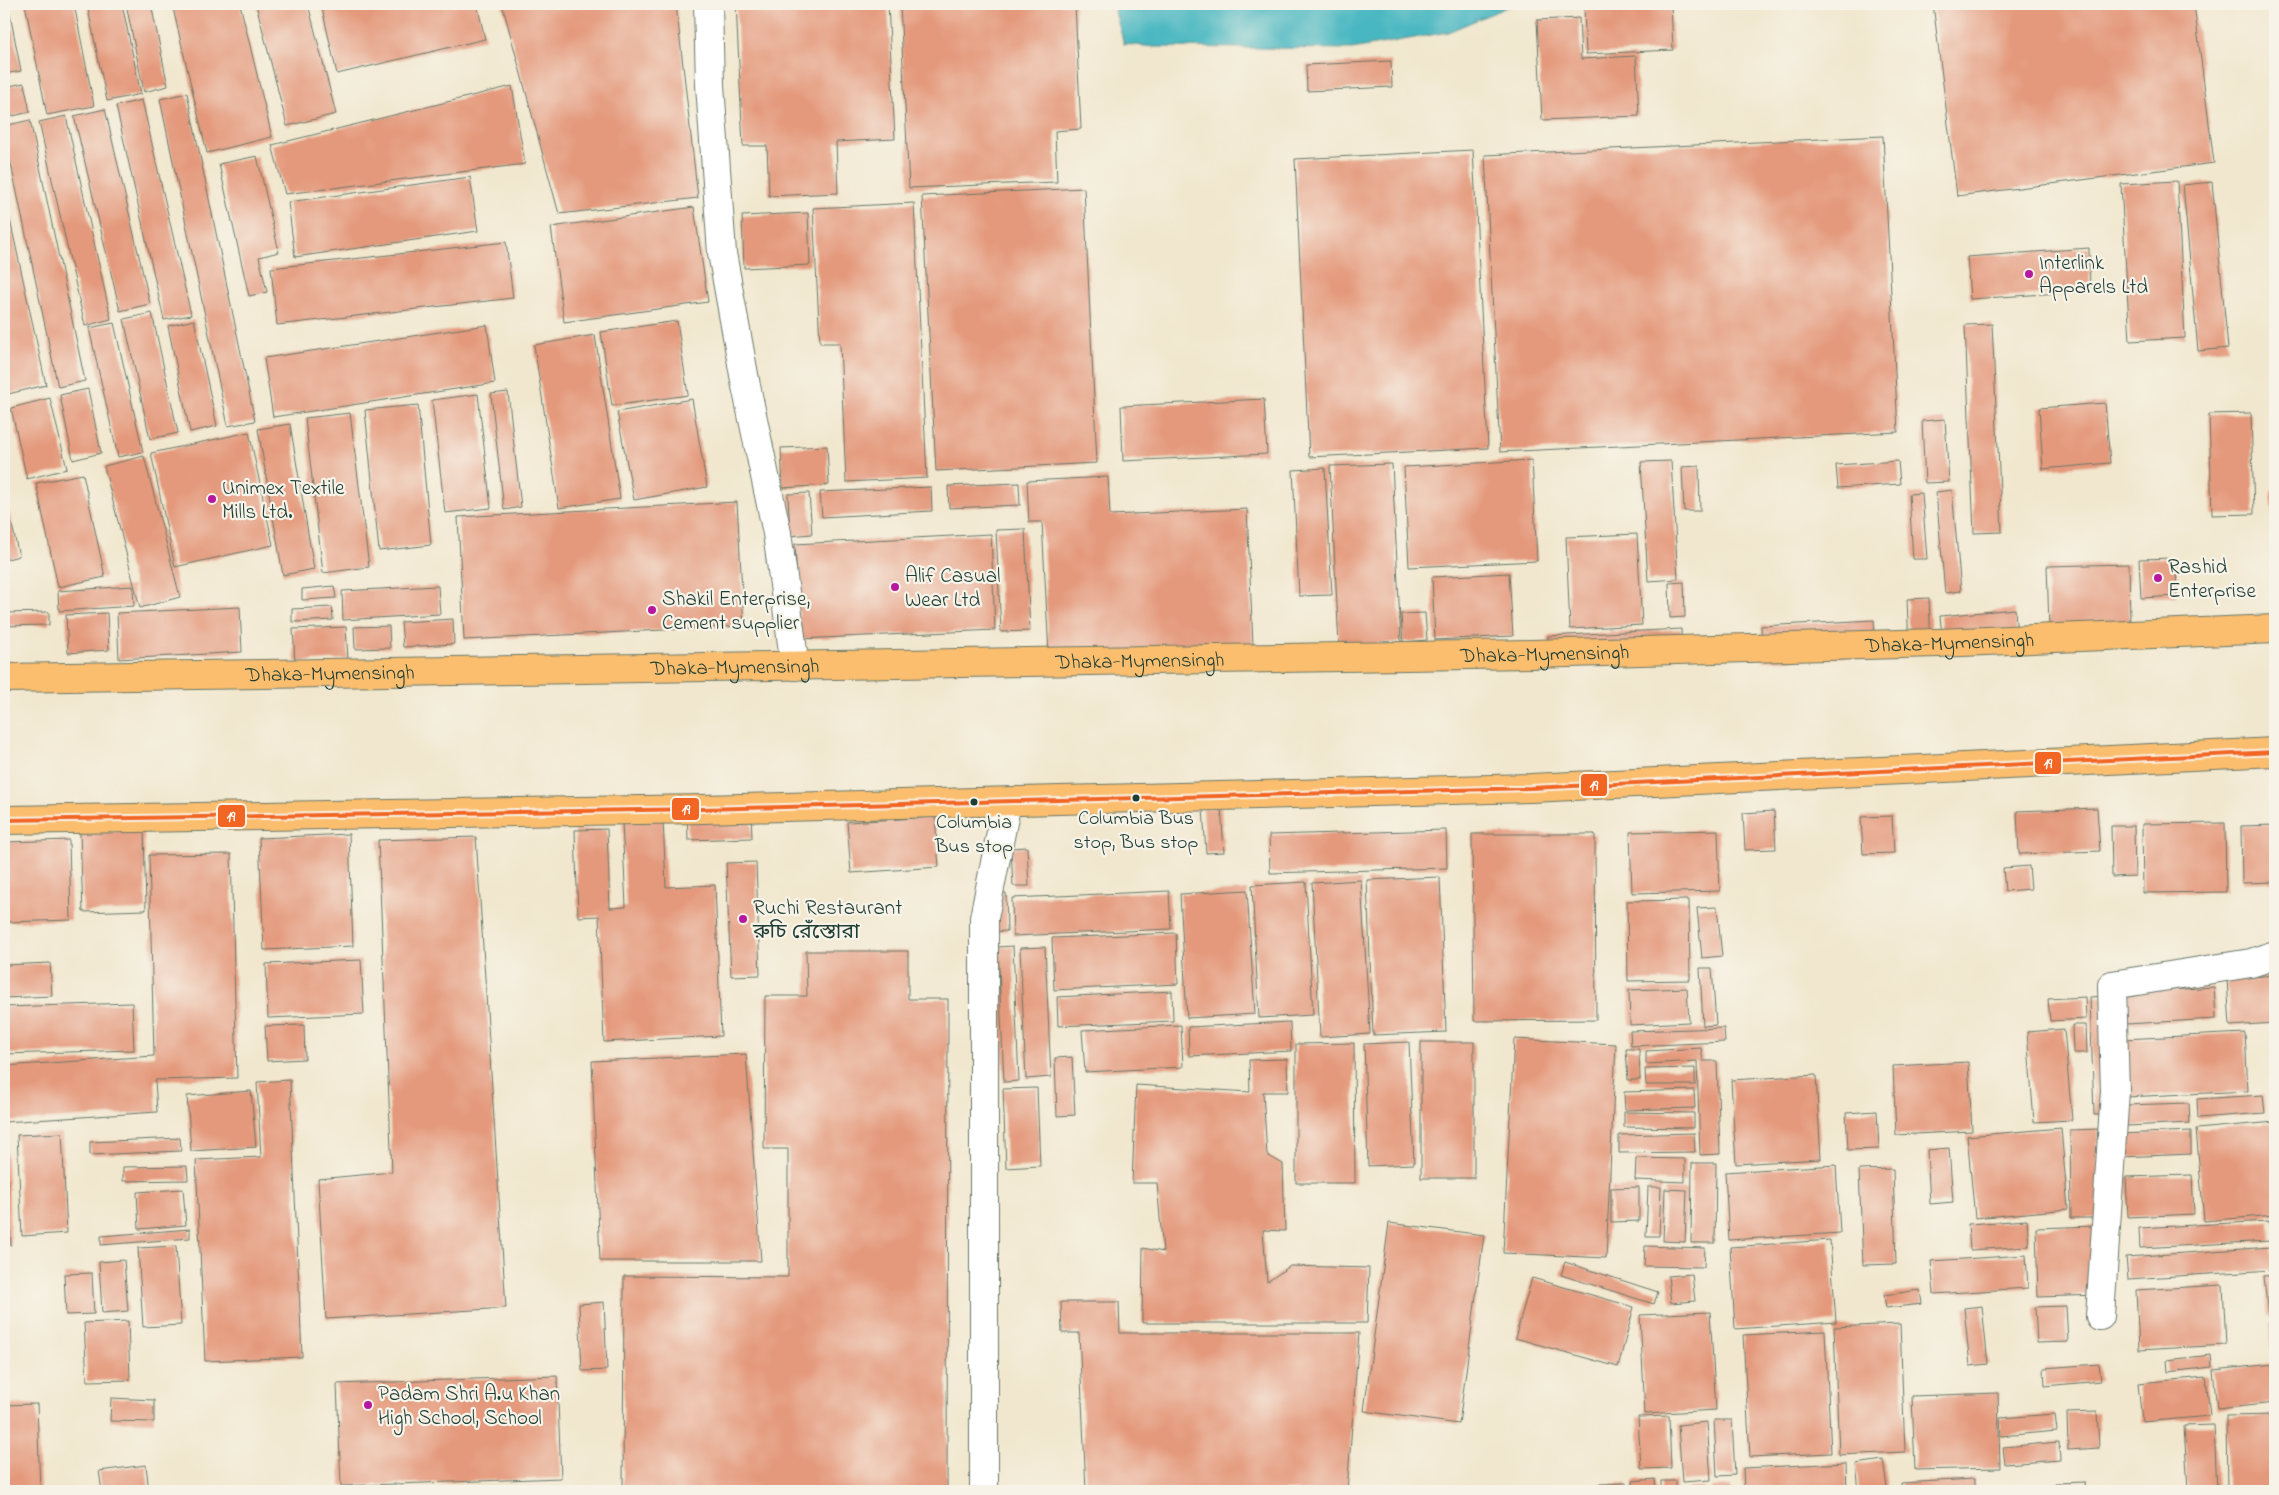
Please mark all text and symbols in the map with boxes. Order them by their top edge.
place label: Interlink Apparels Ltd [2039,249,2148,303]
marker: Interlink Apparels Ltd [2023,268,2035,280]
place label: Unimex Textile Mills Ltd. [222,474,345,528]
marker: Unimex Textile Mills Ltd. [206,493,218,505]
place label: Rashid Enterprise [2168,553,2256,607]
place label: Alif Casual Wear Ltd [905,562,1001,616]
marker: Rashid Enterprise [2152,572,2164,584]
marker: Alif Casual Wear Ltd [889,581,901,593]
place label: Shakil Enterprise, Cement supplier [662,585,810,639]
marker: Shakil Enterprise, Cement supplier [646,604,658,616]
street label: Dhaka-Mymensingh [1864,626,2035,662]
street label: Dhaka-Mymensingh [1459,638,1630,673]
street label: Dhaka-Mymensingh [1054,646,1225,679]
street label: Dhaka-Mymensingh [649,652,820,686]
street label: Dhaka-Mymensingh [244,659,415,692]
line badge: 19 [2034,751,2062,775]
text: 19 [2044,754,2053,775]
line badge: 19 [1580,773,1608,797]
text: 19 [1590,776,1599,797]
marker: Columbia Bus stop, Bus stop [1131,793,1141,803]
line badge: 19 [671,797,700,821]
marker: Columbia Bus stop [969,797,979,807]
text: 19 [682,800,691,821]
line badge: 19 [217,804,246,828]
place label: Columbia Bus stop, Bus stop [1074,805,1199,858]
text: 19 [227,807,236,828]
place label: Columbia Bus stop [934,809,1013,862]
place label: Ruchi Restaurant রুচি রেঁস্তোরা [752,894,902,948]
marker: Ruchi Restaurant রুচি রেঁস্তোরা [737,913,749,925]
place label: Padam Shri A.u Khan High School, School [378,1380,560,1436]
marker: Padam Shri A.u Khan High School, School [362,1399,374,1411]

